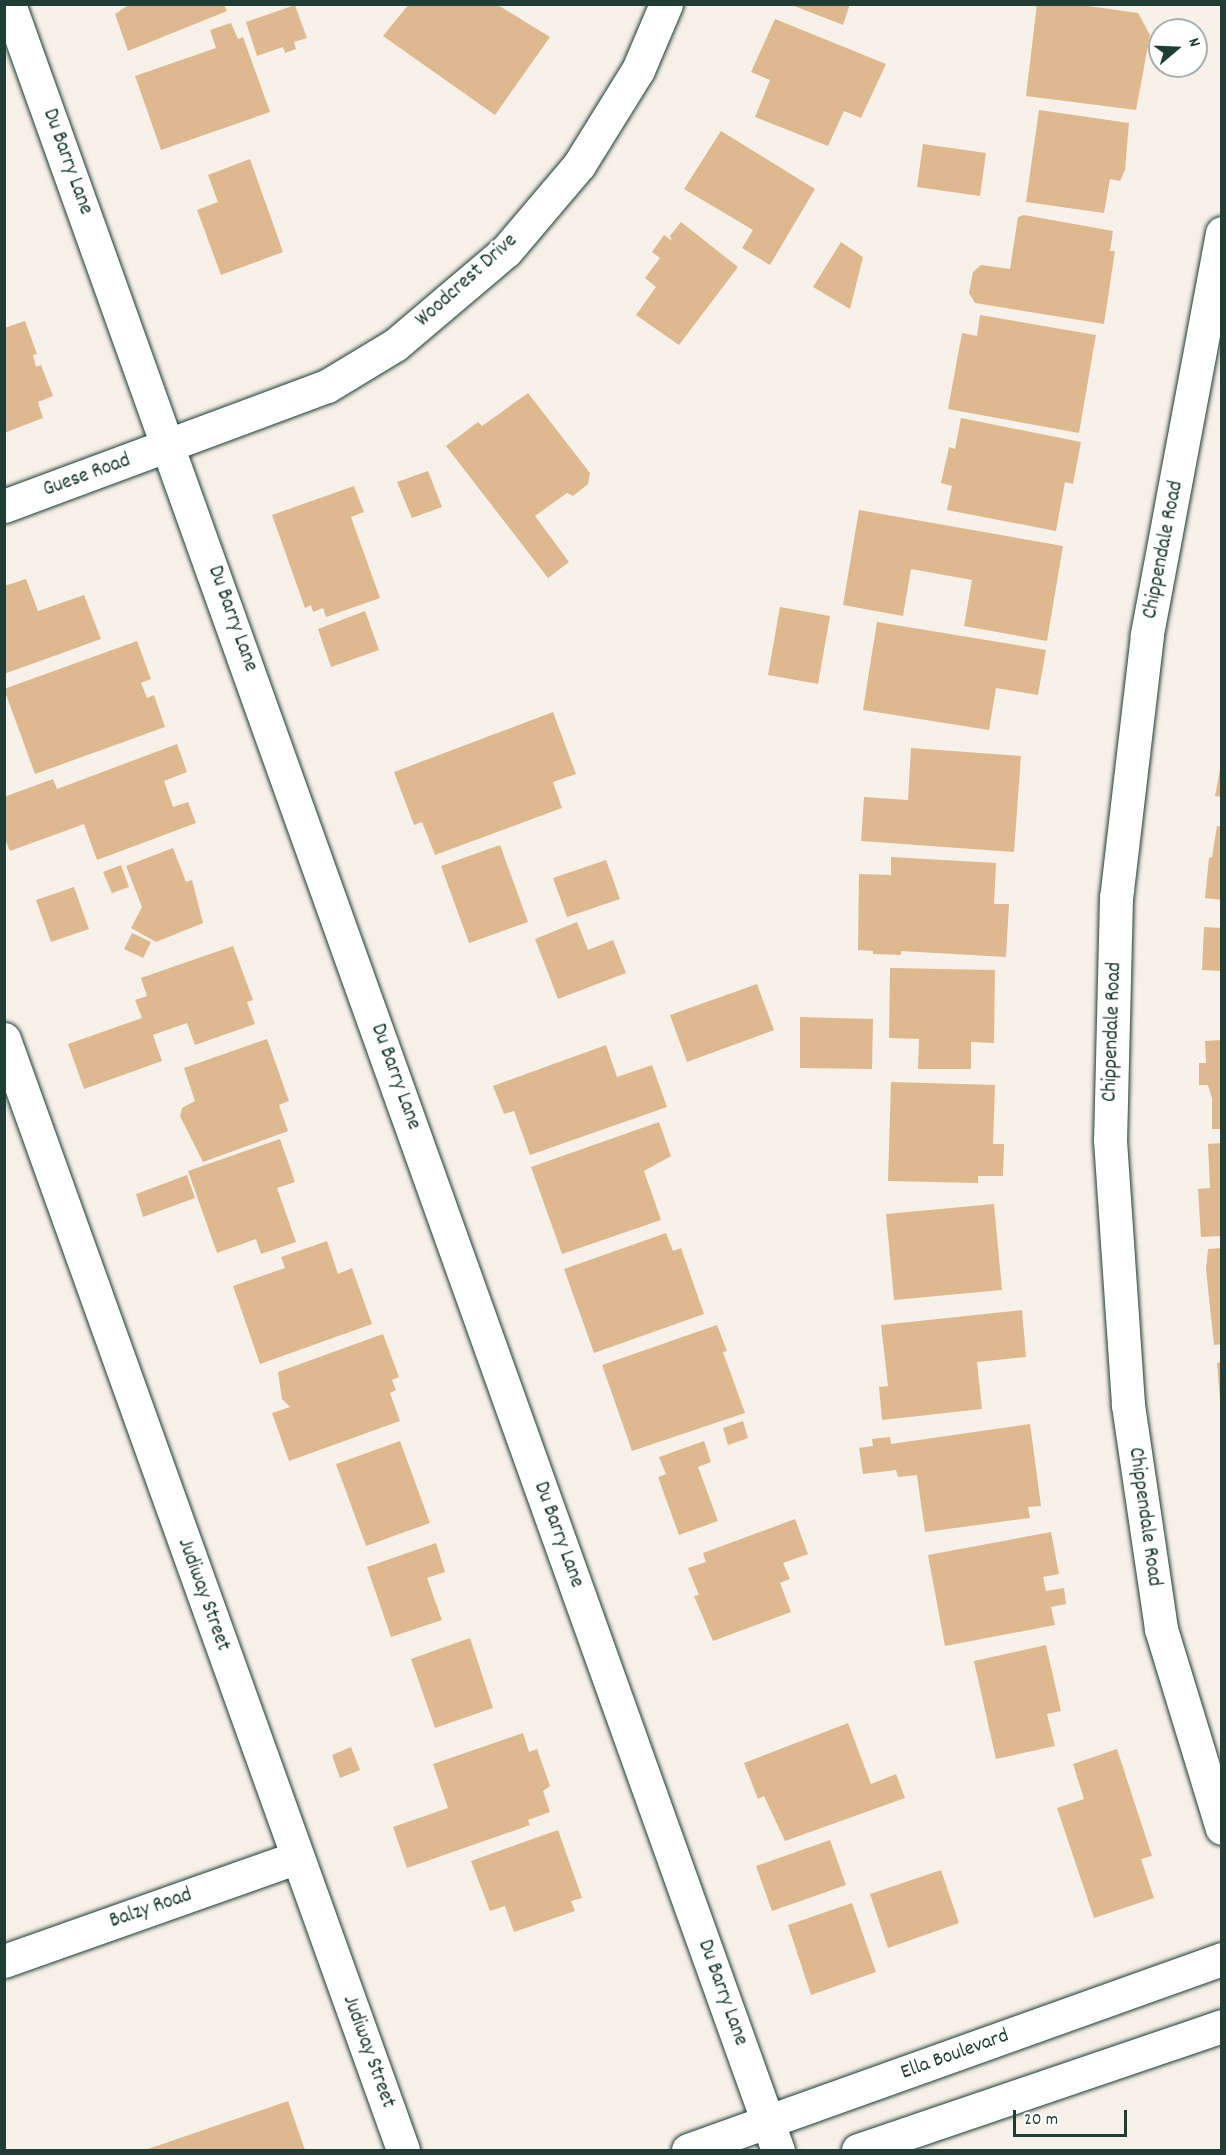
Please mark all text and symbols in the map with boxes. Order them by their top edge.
north arrow [1148,18,1208,78]
text: N [1181,35,1206,50]
street label: Du Barry Lane [36,106,98,218]
street label: Woodcrest Drive [411,229,523,333]
street label: Guese Road [40,449,134,503]
street label: Chippendale Road [1138,479,1190,621]
street label: Du Barry Lane [201,563,263,675]
street label: Chippendale Road [1098,962,1128,1102]
street label: Du Barry Lane [364,1021,426,1133]
street label: Chippendale Road [1122,1446,1166,1588]
street label: Du Barry Lane [527,1479,589,1591]
street label: Judiway Street [171,1535,235,1655]
street label: Balzy Road [107,1883,195,1935]
street label: Du Barry Lane [691,1937,753,2049]
street label: Judiway Street [336,1992,400,2112]
street label: Ella Boulevard [898,2024,1012,2086]
scale bar [1016,2098,1130,2136]
text: 20 m [1024,2108,1058,2133]

